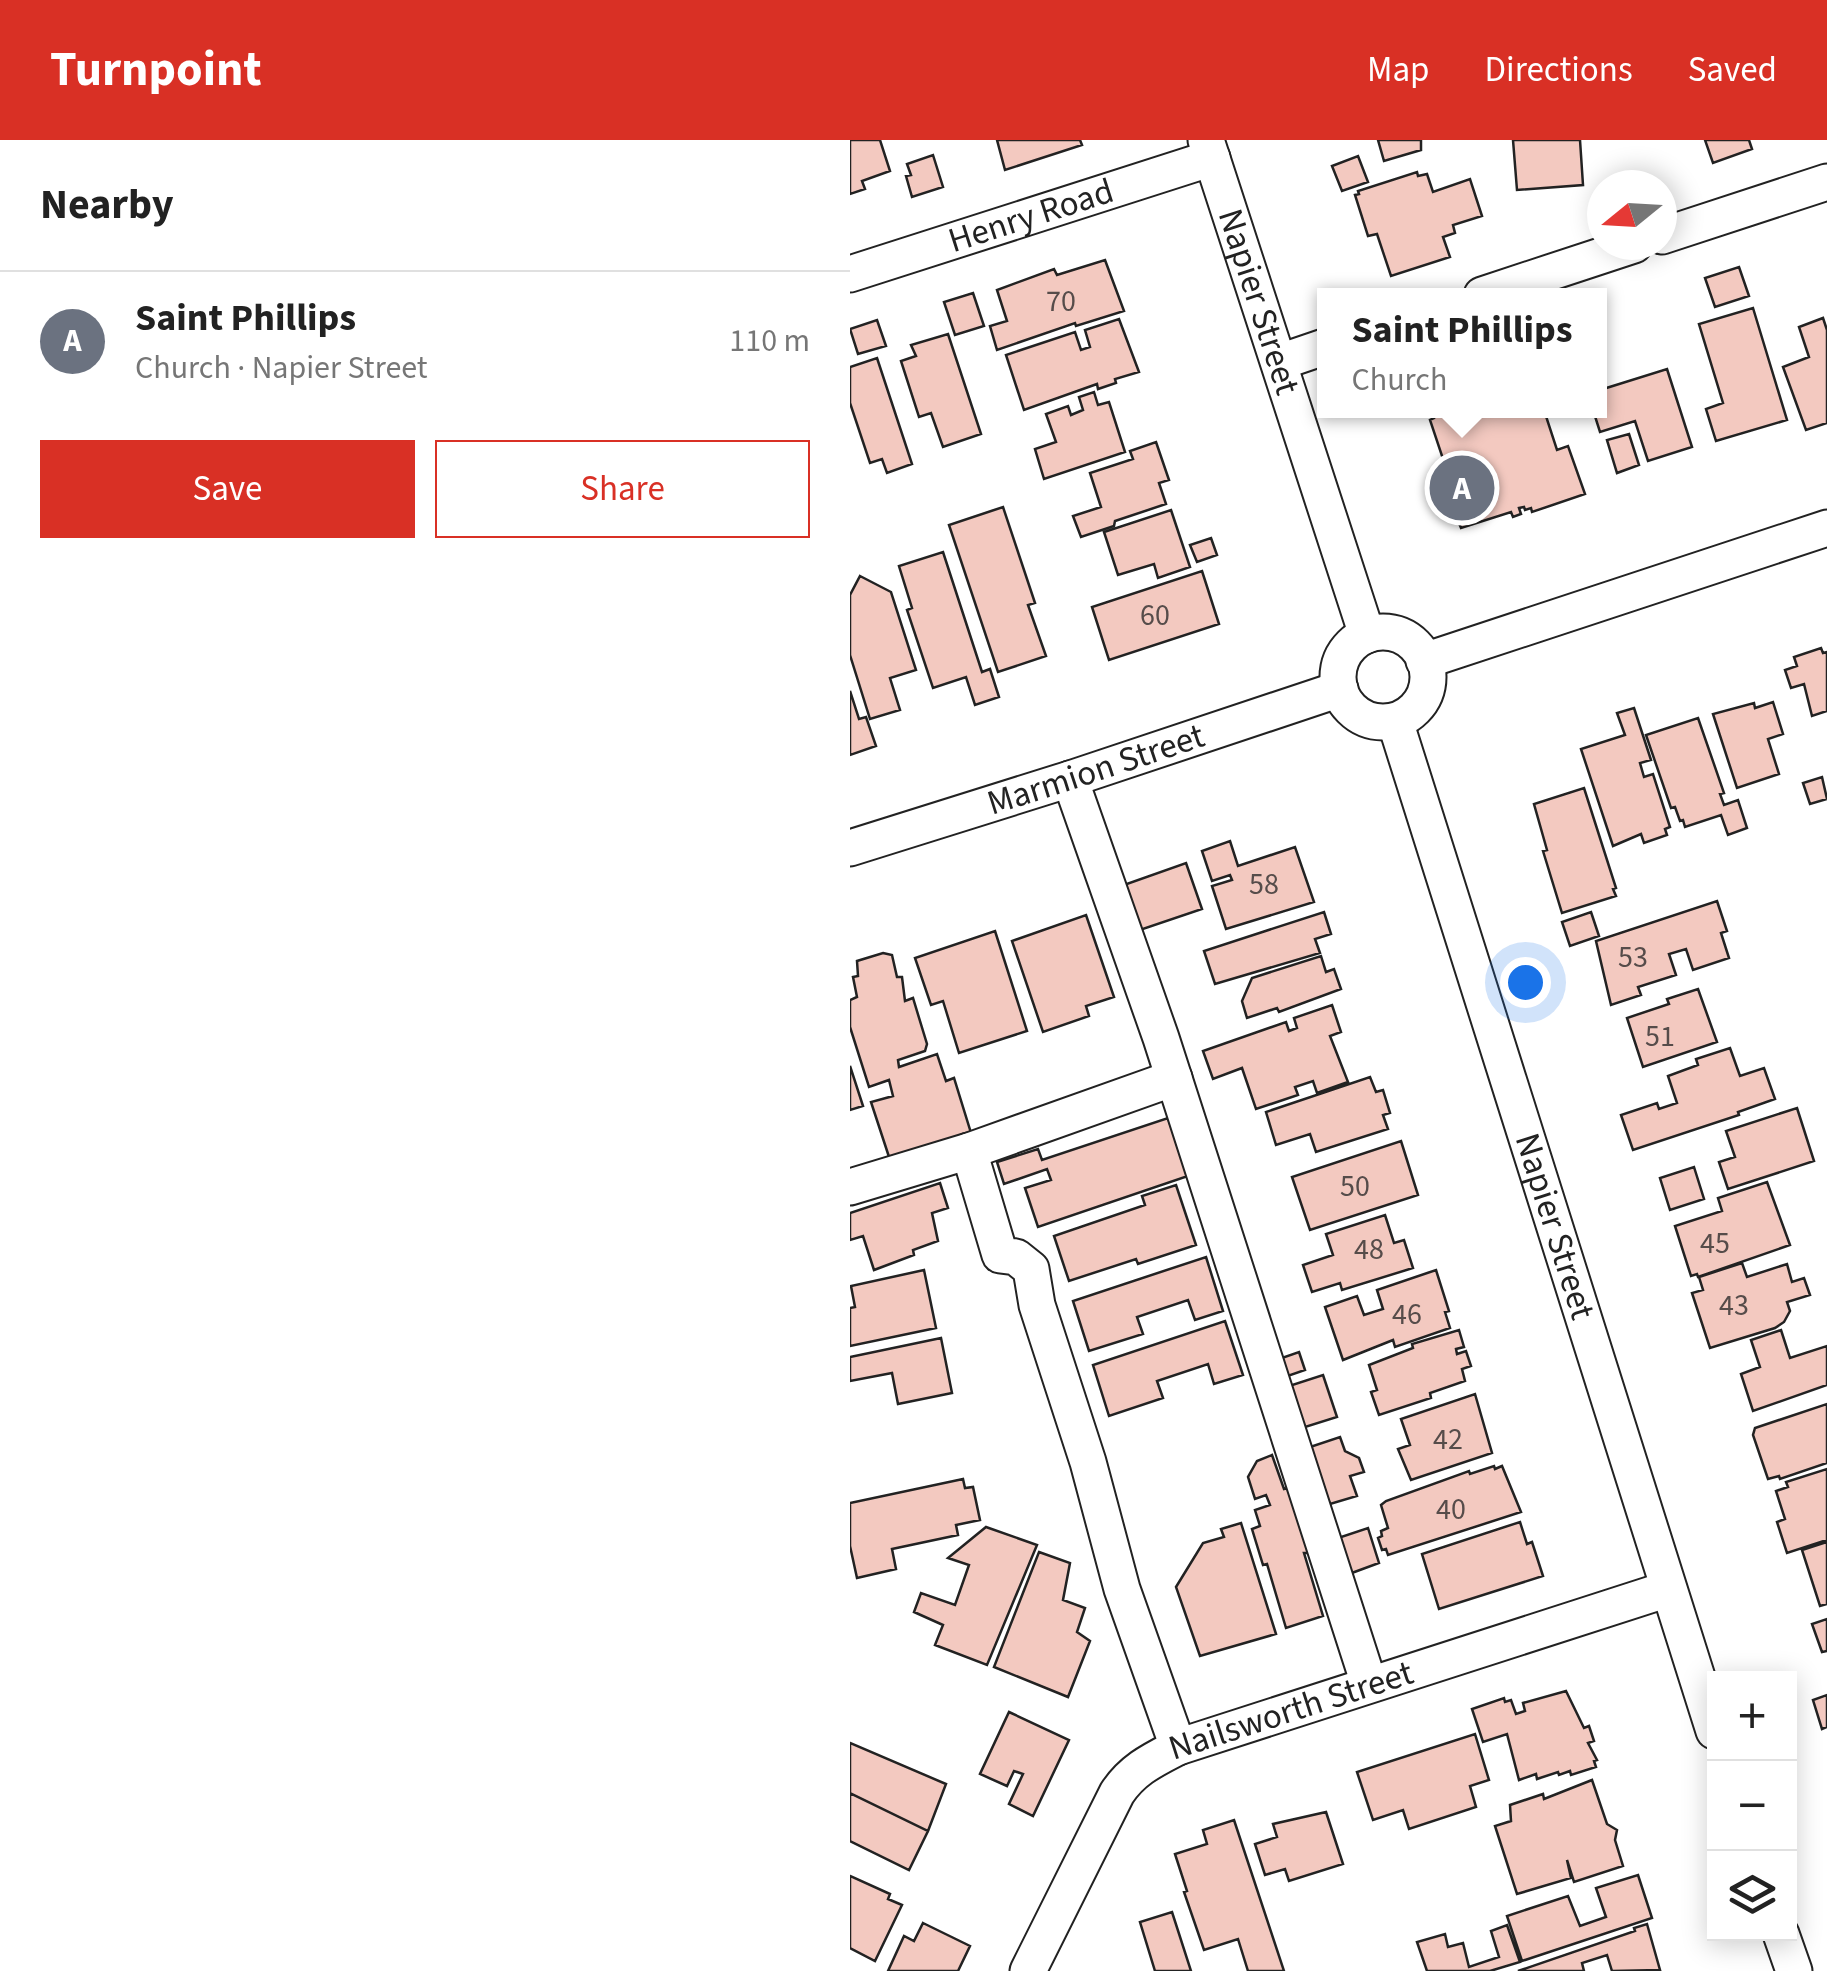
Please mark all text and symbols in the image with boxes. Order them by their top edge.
text: Turnpoint [50,36,262,104]
text: Map [1367,45,1430,95]
text: Directions [1485,45,1633,95]
text: Saved [1688,45,1777,95]
street label: Henry Road [942,166,1120,266]
north arrow [1587,170,1677,260]
text: Nearby [40,175,174,235]
street label: Napier Street [1205,202,1312,401]
house number: 70 [1046,280,1076,323]
popup [1317,288,1607,418]
text: Saint Phillips [135,291,356,345]
text: Saint Phillips [1351,303,1573,357]
text: A [63,318,82,364]
text: 110 m [729,318,810,364]
text: Church · Napier Street [135,345,428,391]
text: Church [1351,357,1447,403]
button: Save [40,440,415,538]
button: Share [435,440,810,538]
pin: A [1430,450,1494,526]
house number: 60 [1140,594,1170,637]
street label: Marmion Street [981,711,1211,828]
house number: 58 [1249,863,1279,906]
house number: 53 [1618,936,1648,979]
your location [1500,957,1551,1008]
house number: 51 [1645,1015,1675,1058]
street label: Napier Street [1502,1127,1608,1326]
house number: 50 [1340,1165,1370,1208]
house number: 45 [1700,1222,1730,1265]
house number: 48 [1354,1228,1384,1271]
house number: 43 [1719,1284,1749,1327]
house number: 46 [1392,1293,1422,1336]
house number: 42 [1433,1418,1463,1461]
house number: 40 [1436,1488,1466,1531]
street label: Nailsworth Street [1162,1648,1420,1773]
map controls [1707,1671,1797,1941]
button: + [1707,1671,1797,1761]
button: − [1707,1761,1797,1851]
button: layers [1707,1851,1797,1941]

